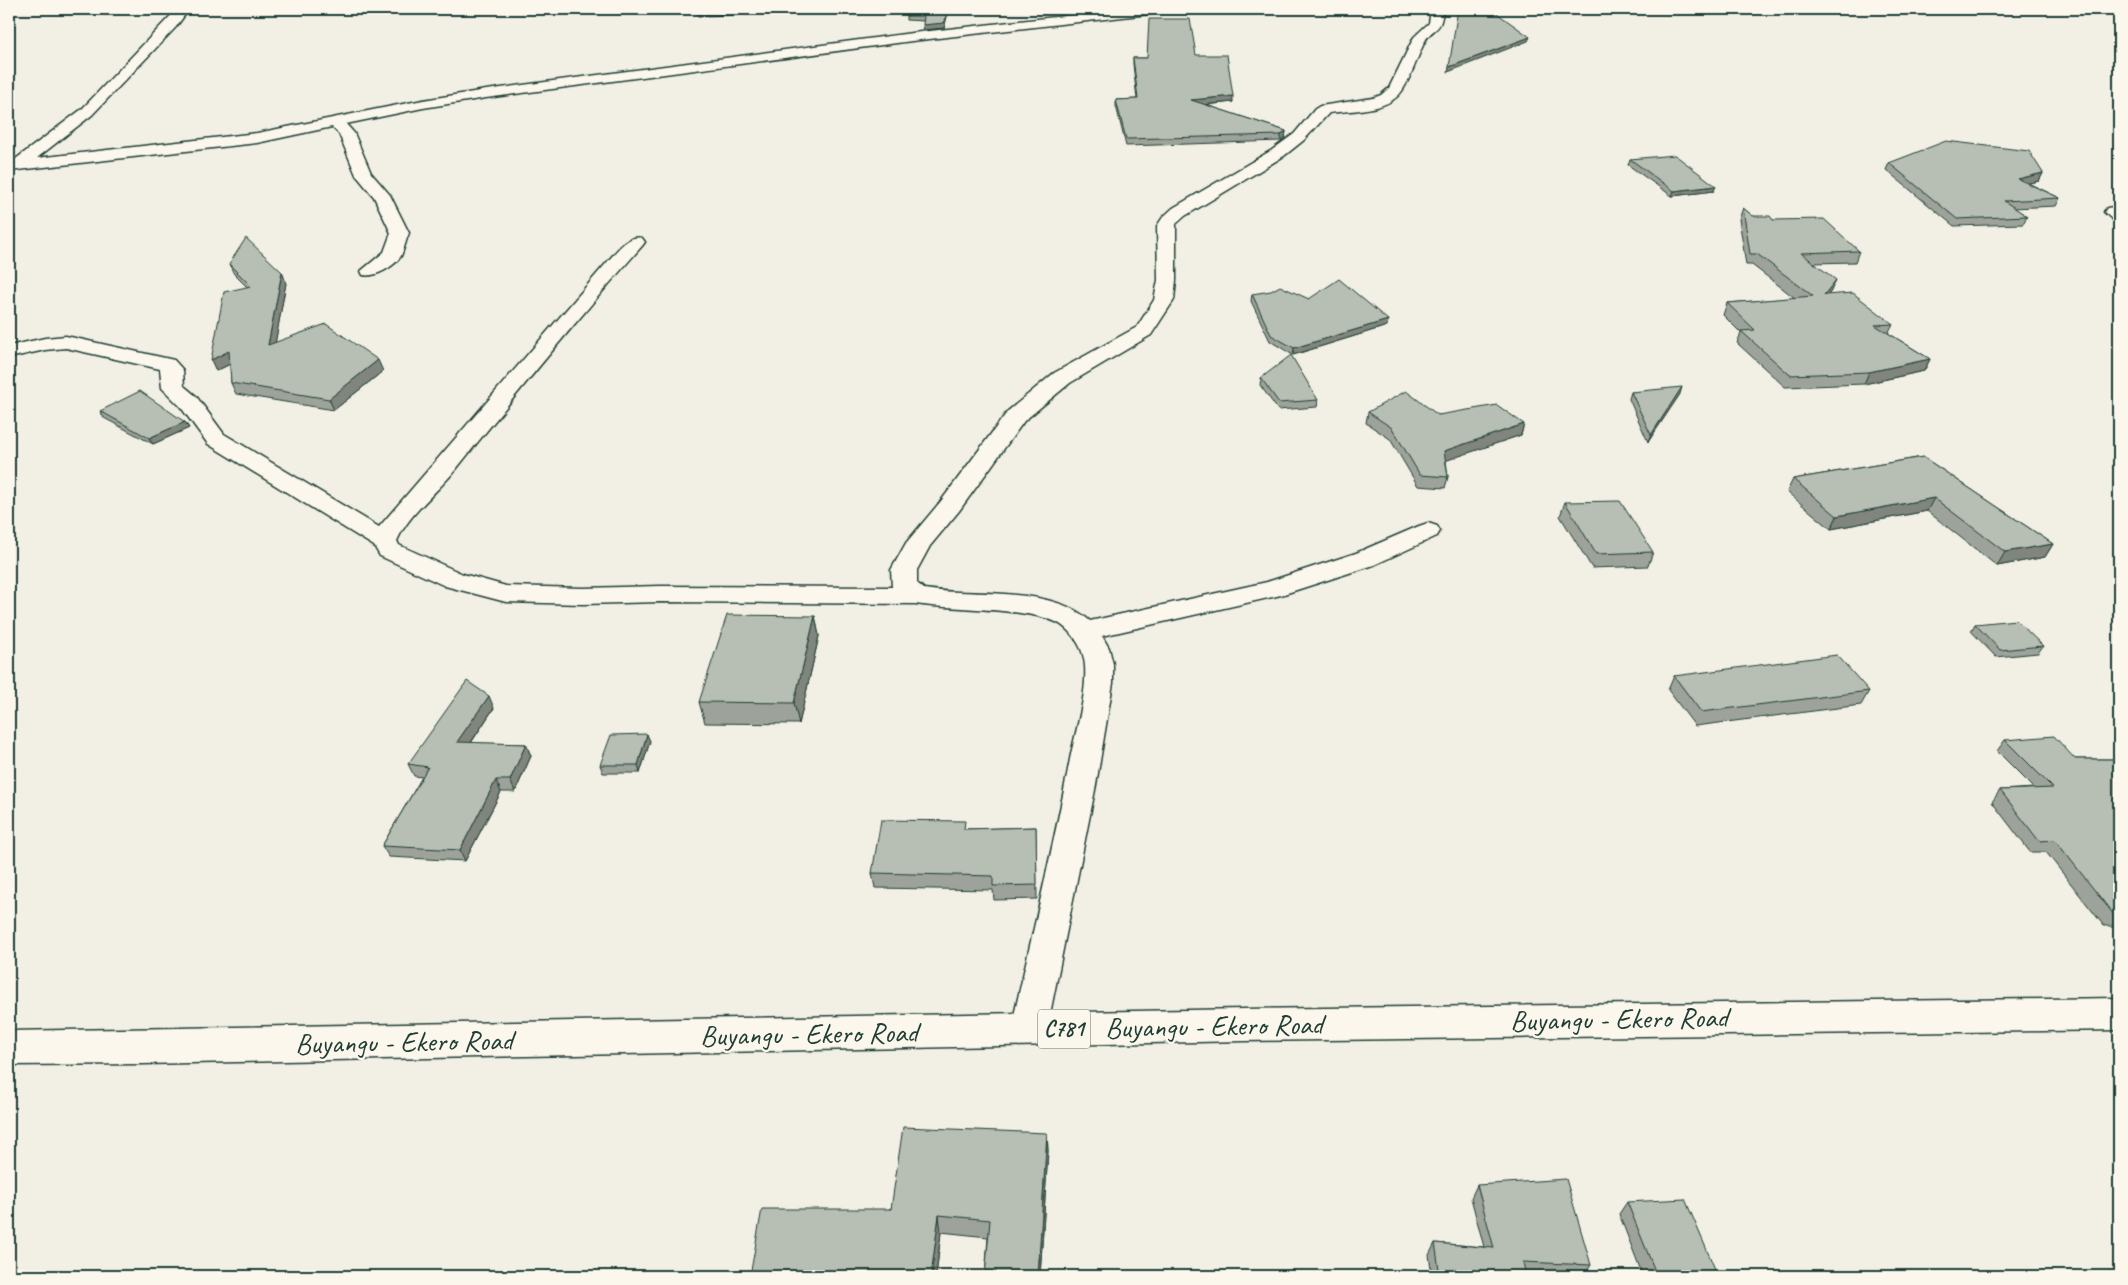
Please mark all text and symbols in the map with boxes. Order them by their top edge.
street label: Buyangu - Ekero Road [1510,999,1733,1039]
street label: Buyangu - Ekero Road [1105,1006,1328,1046]
road number: C781 [1038,1010,1090,1048]
street label: Buyangu - Ekero Road [700,1014,923,1054]
street label: Buyangu - Ekero Road [295,1022,518,1062]

